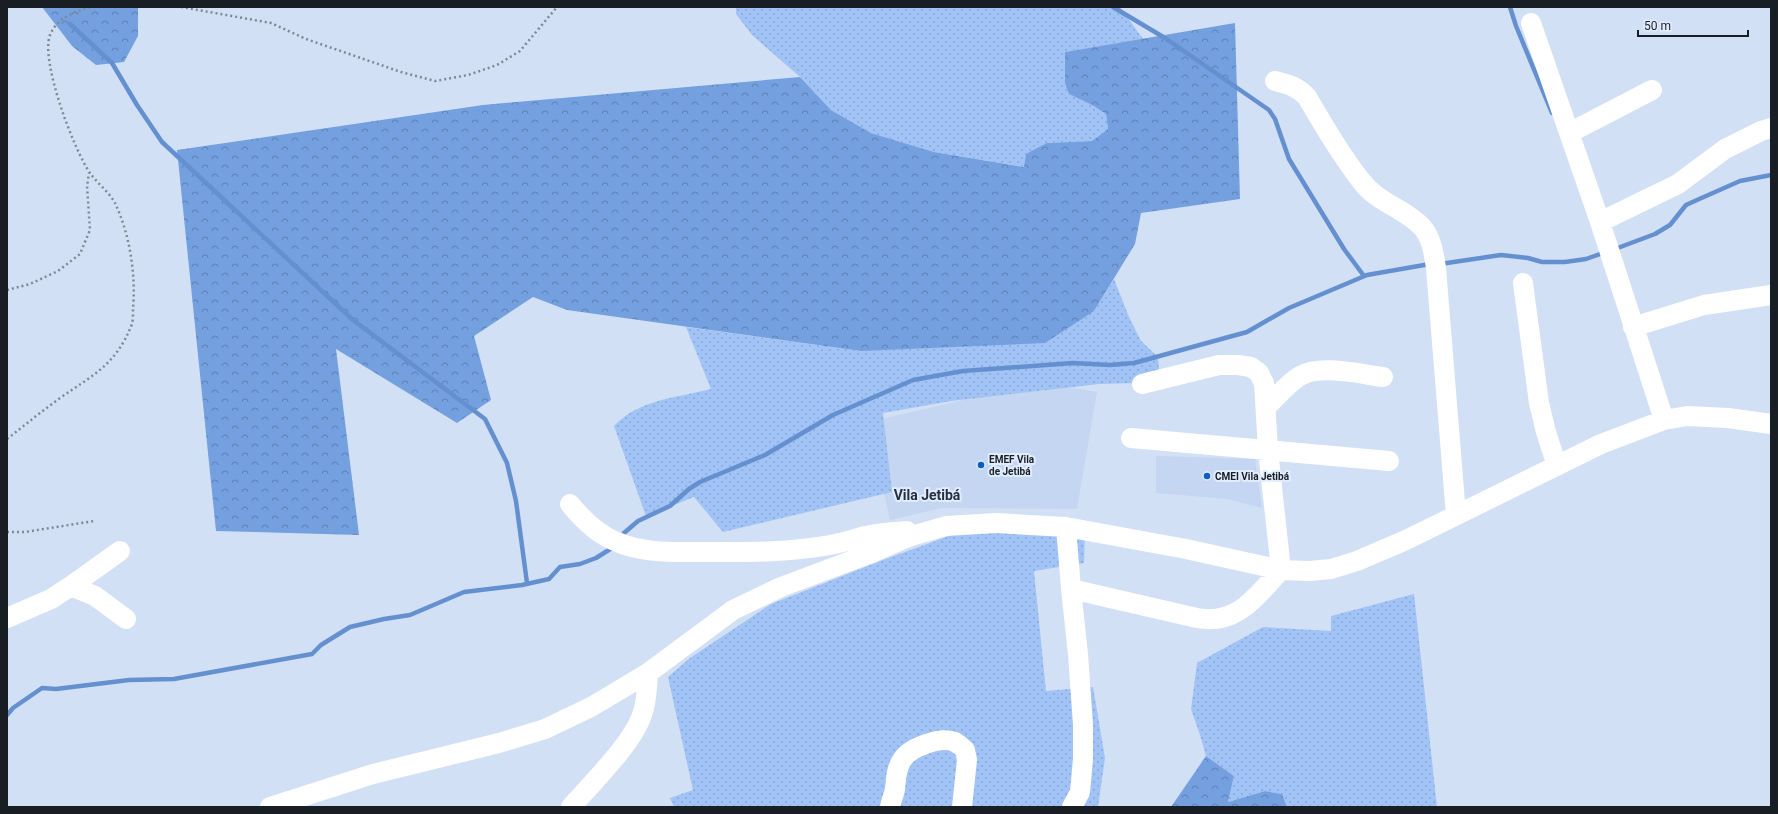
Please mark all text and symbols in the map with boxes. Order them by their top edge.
scale bar [1638,12,1748,38]
text: 50 m [1644,19,1671,33]
place label: EMEF Vila de Jetibá [989,454,1035,477]
marker: EMEF Vila de Jetibá [976,460,986,470]
marker: CMEI Vila Jetibá [1202,471,1212,481]
place label: CMEI Vila Jetibá [1215,471,1290,482]
district label: Vila Jetibá [894,487,961,503]

